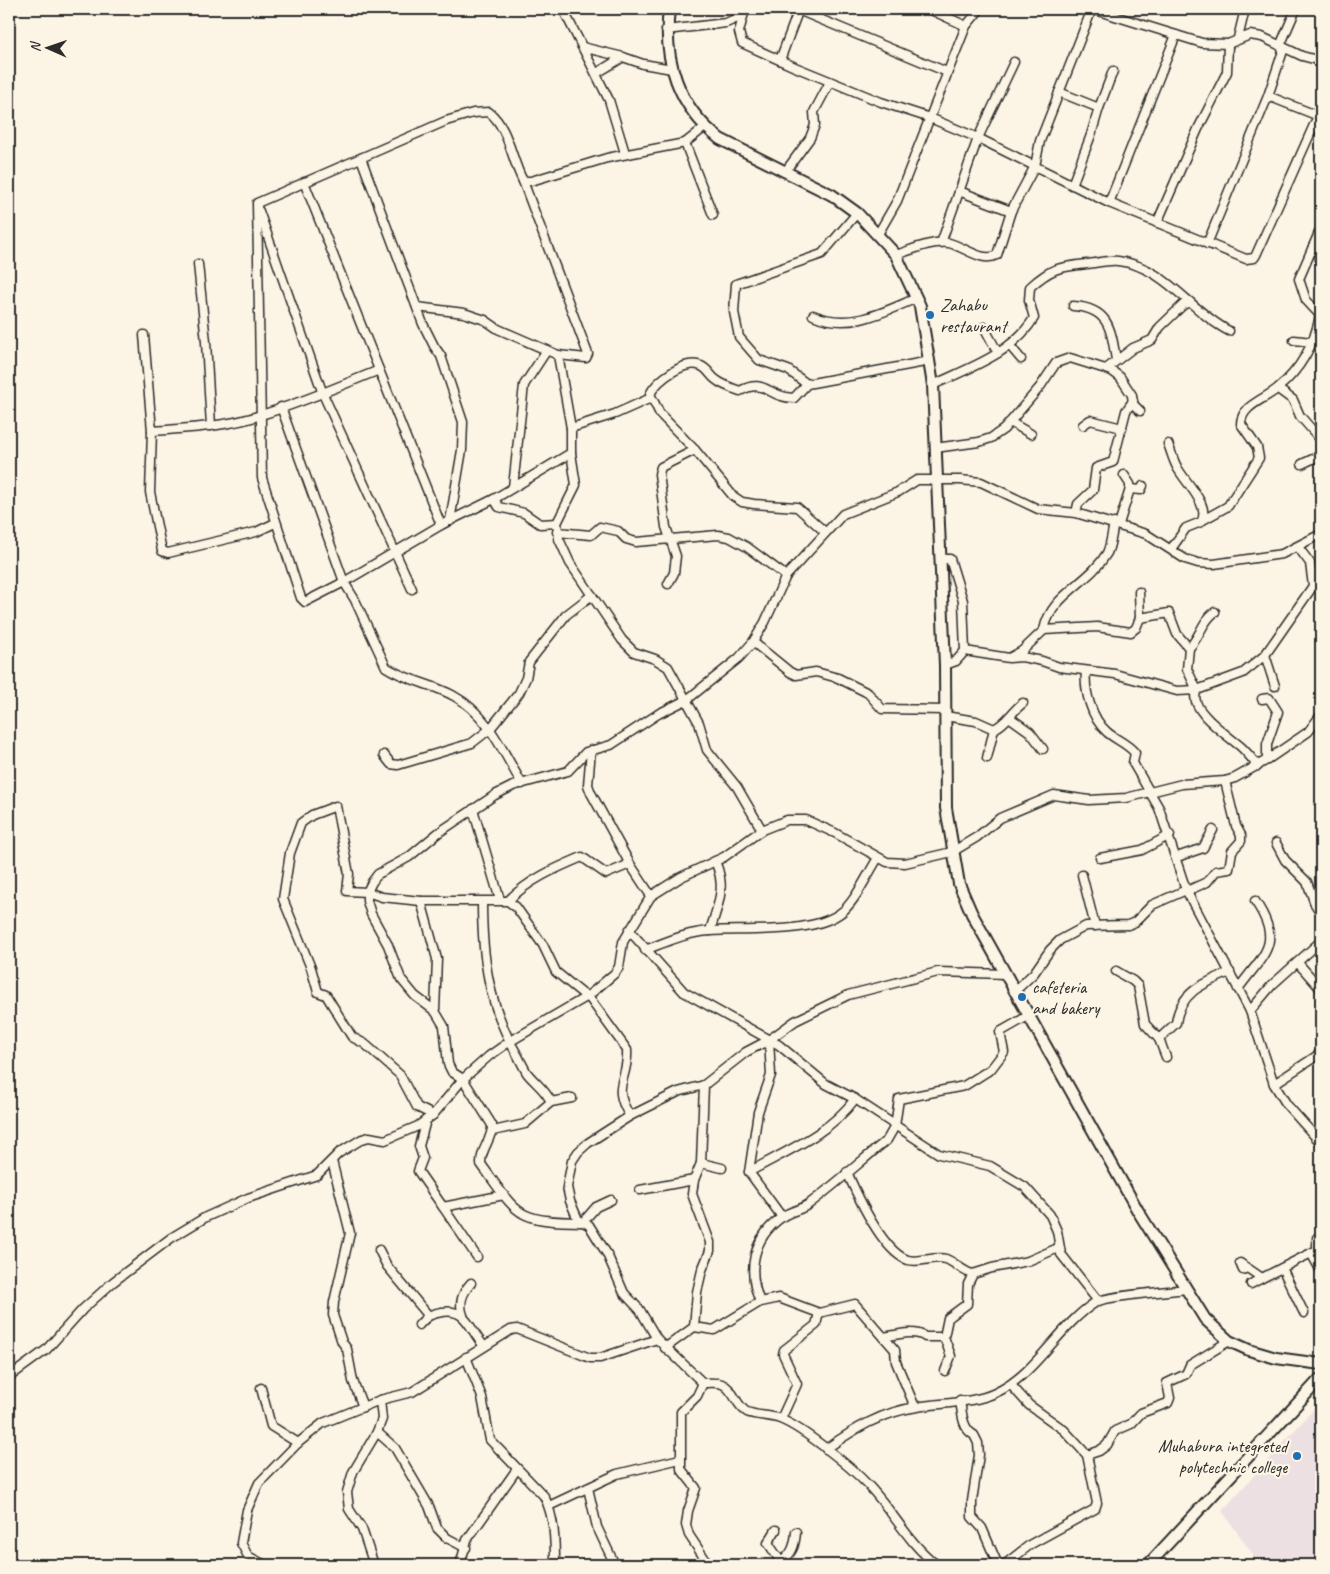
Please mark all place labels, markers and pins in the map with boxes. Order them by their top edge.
place label: Zahabu restaurant [940,294,1010,337]
marker: Zahabu restaurant [924,309,936,321]
place label: cafeteria and bakery [1032,976,1101,1019]
marker: cafeteria and bakery [1016,991,1028,1003]
place label: Muhabura integreted polytechnic college [1158,1435,1290,1478]
marker: Muhabura integreted polytechnic college [1291,1450,1303,1462]

